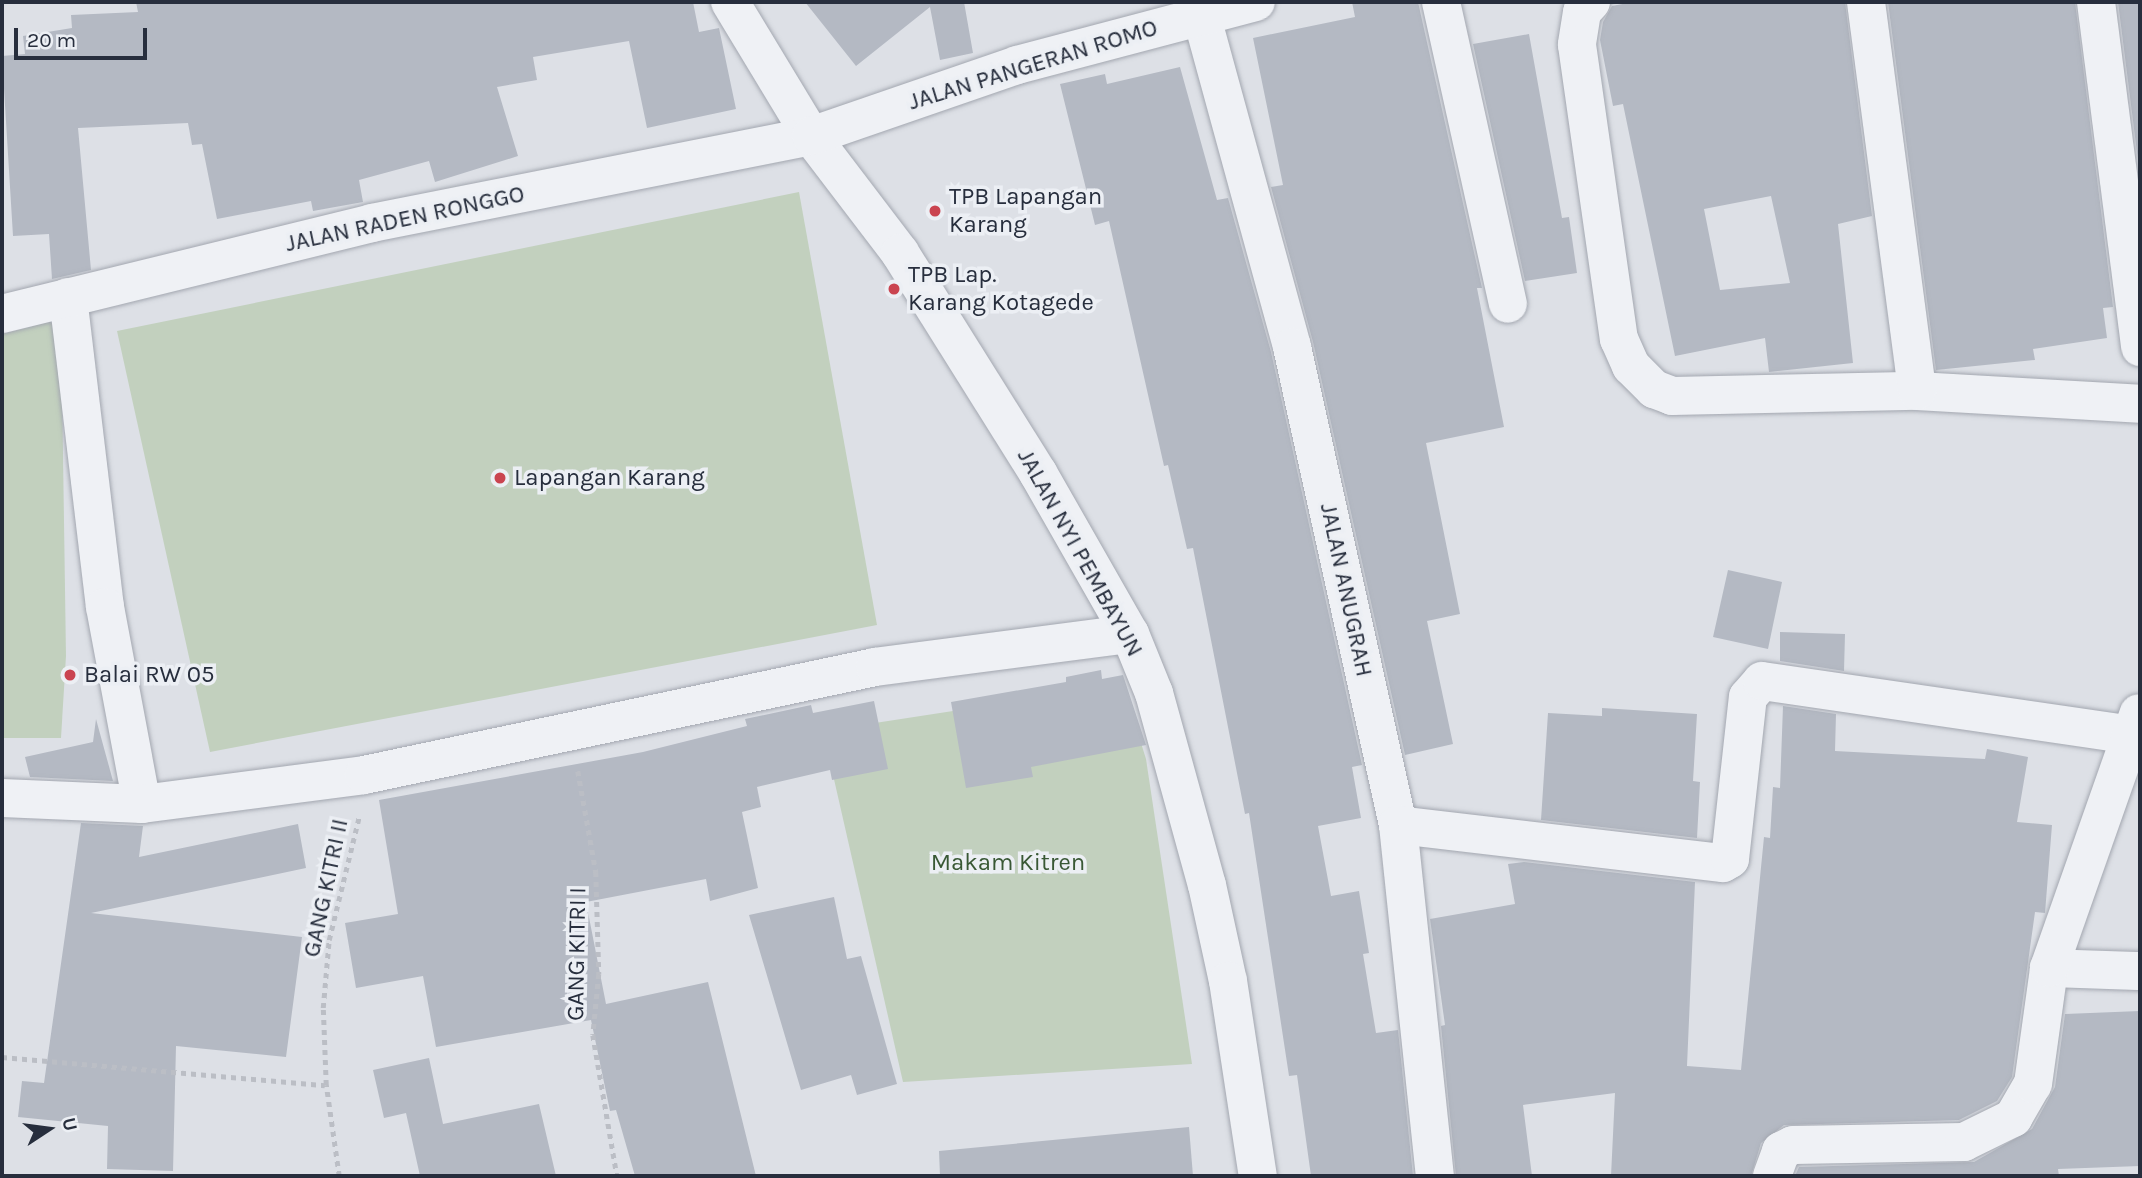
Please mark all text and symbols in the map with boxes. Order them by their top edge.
street label: JALAN PANGERAN ROMO [905,13,1161,117]
scale bar [18,14,150,58]
text: 20 m [27,28,76,52]
street label: JALAN RADEN RONGGO [283,180,527,258]
place label: TPB Lapangan Karang [949,183,1102,239]
marker: TPB Lapangan Karang [927,203,943,219]
place label: TPB Lap. Karang Kotagede [908,261,1094,317]
marker: TPB Lap. Karang Kotagede [886,281,902,297]
street label: JALAN NYI PEMBAYUN [1011,444,1149,662]
place label: Lapangan Karang [514,464,705,492]
marker: Lapangan Karang [492,470,508,486]
street label: JALAN ANUGRAH [1314,501,1378,679]
place label: Balai RW 05 [84,661,215,689]
marker: Balai RW 05 [62,667,78,683]
street label: GANG KITRI II [297,816,355,960]
park label: Makam Kitren [931,849,1085,877]
street label: GANG KITRI I [561,887,593,1021]
north arrow [14,1094,84,1164]
text: U [57,1115,82,1133]

